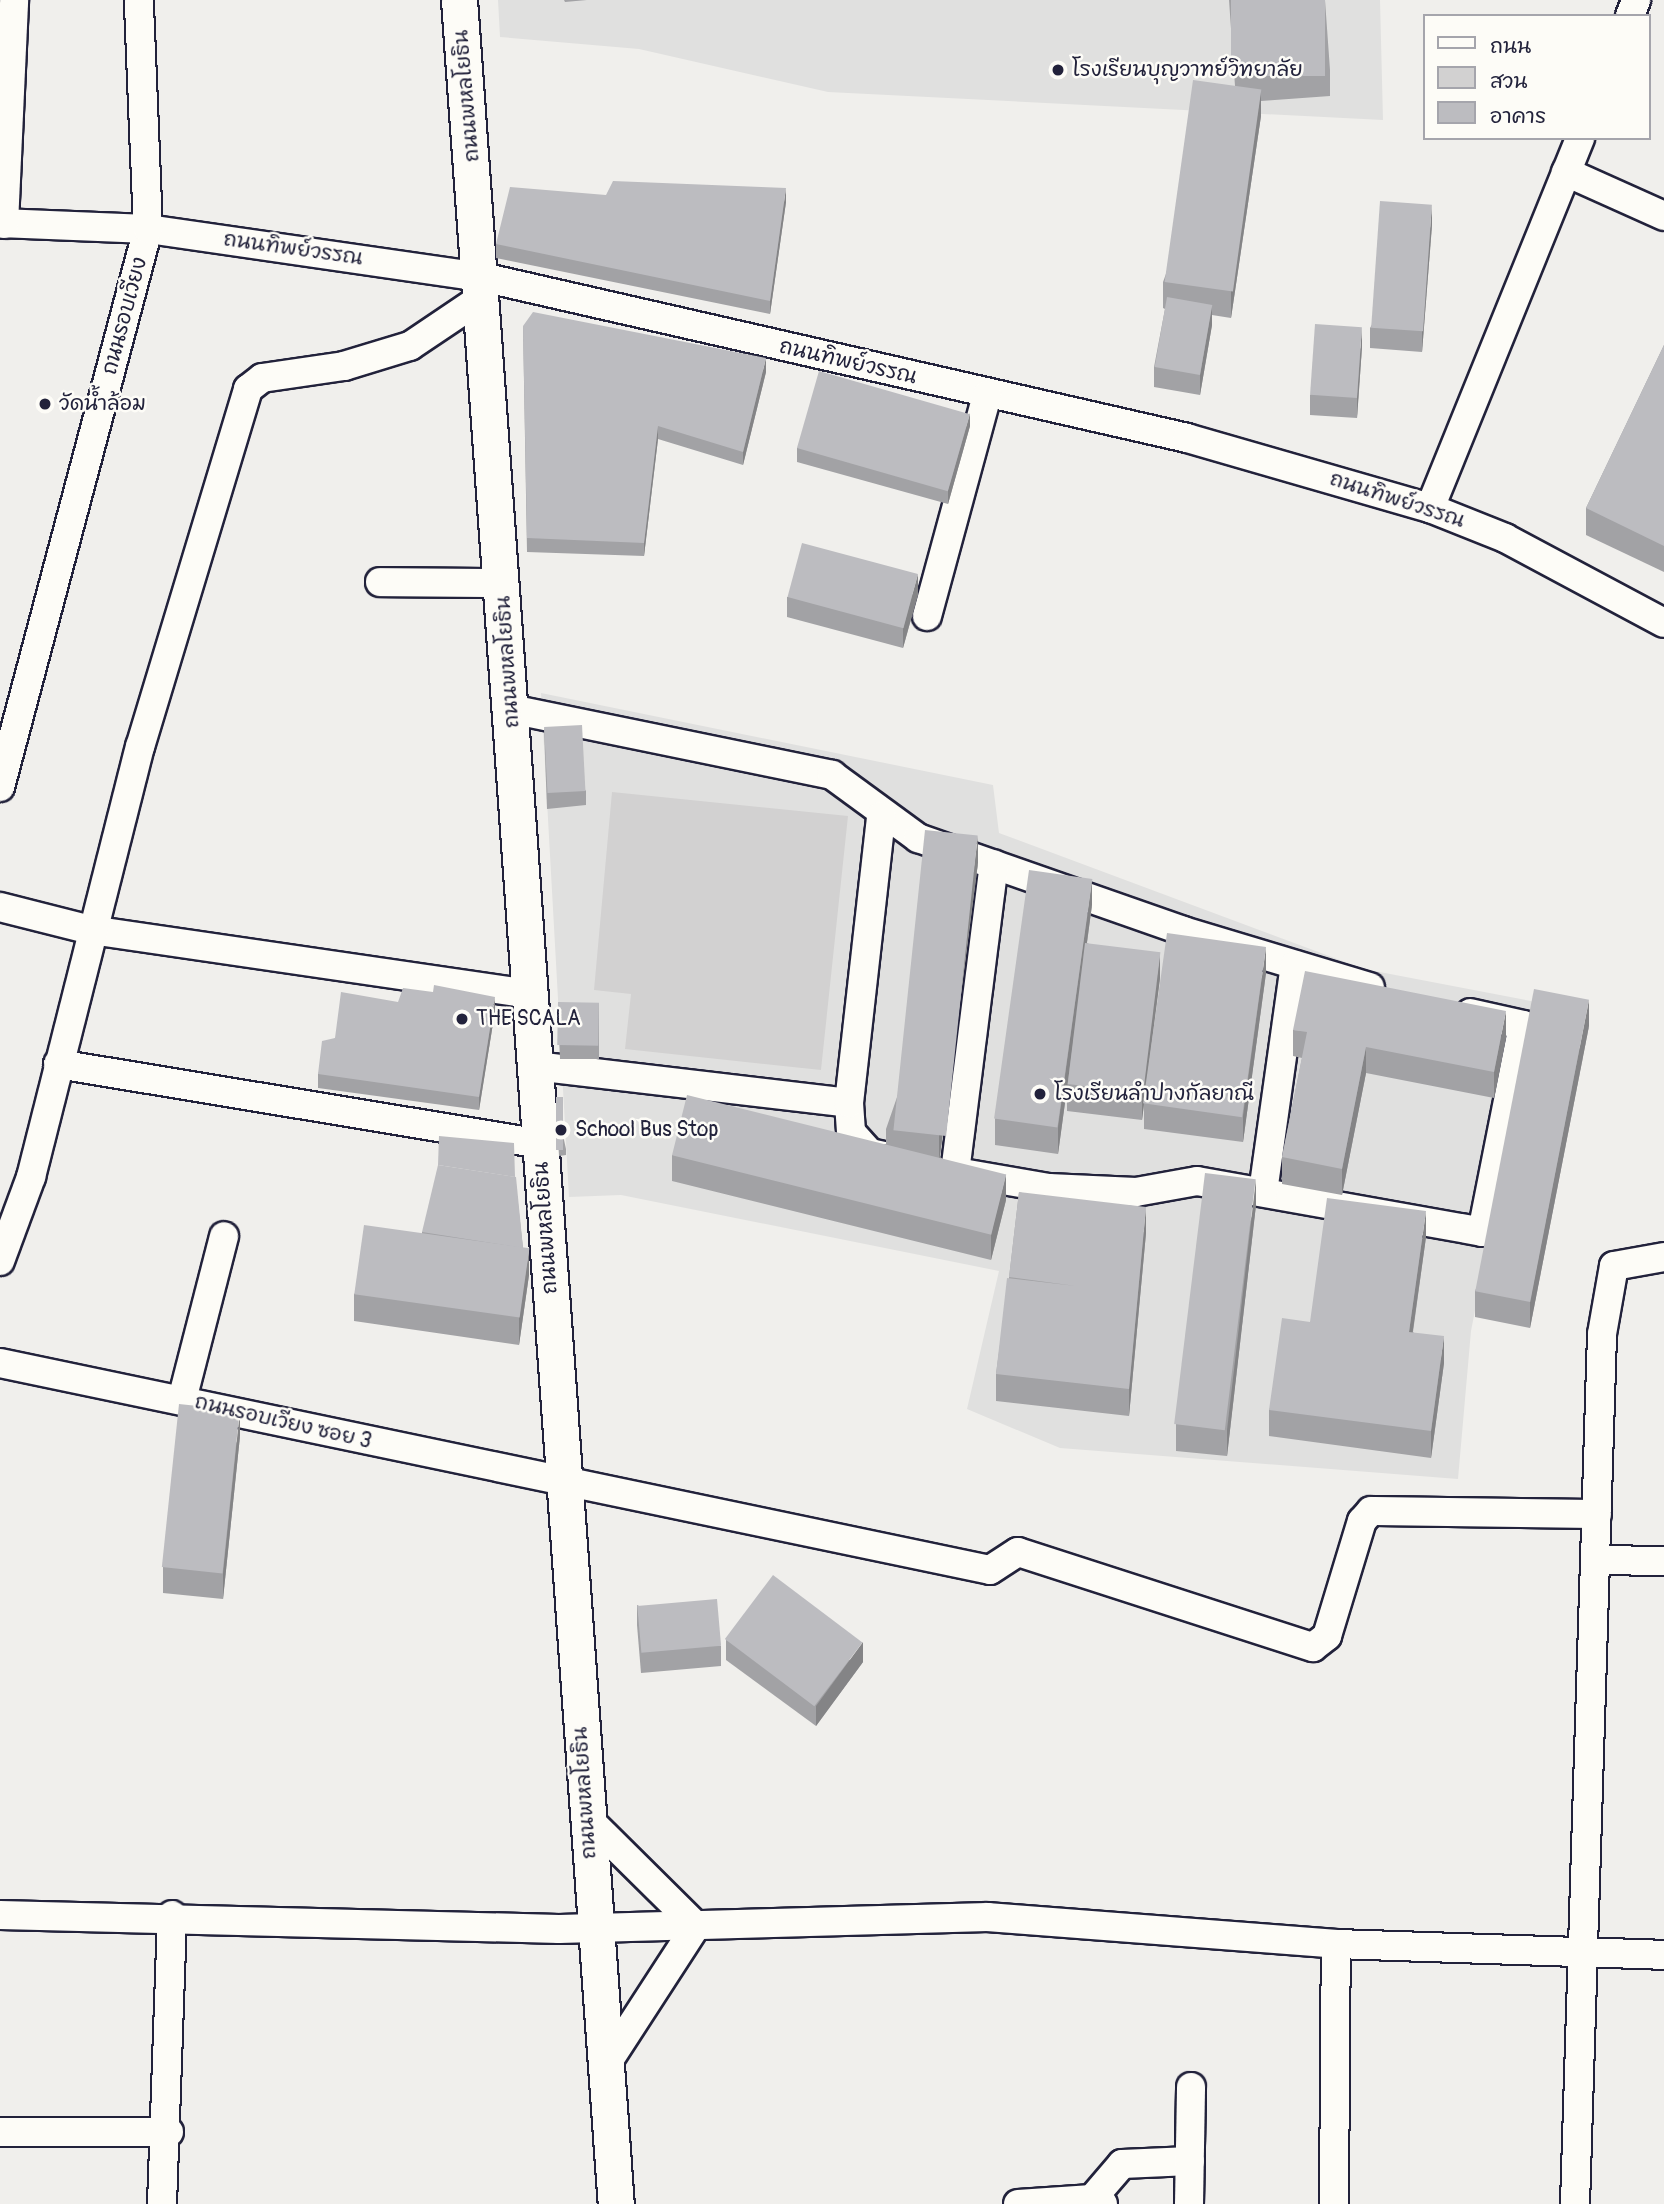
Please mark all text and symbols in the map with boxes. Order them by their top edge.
legend [1422,14,1650,140]
street label: ถนนพหลโยธิน [449,29,485,163]
text: ถนน [1490,33,1531,60]
place label: โรงเรียนบุญวาทย์วิทยาลัย [1072,57,1303,83]
marker: โรงเรียนบุญวาทย์วิทยาลัย [1050,62,1066,78]
text: สวน [1490,68,1527,95]
text: อาคาร [1490,103,1546,130]
street label: ถนนทิพย์วรรณ [222,227,364,271]
street label: ถนนรอบเวียง [97,254,153,378]
street label: ถนนทิพย์วรรณ [777,334,919,390]
place label: วัดน้ำล้อม [59,391,146,417]
marker: วัดน้ำล้อม [37,396,53,412]
street label: ถนนทิพย์วรรณ [1326,466,1468,534]
street label: ถนนพหลโยธิน [491,595,525,729]
place label: THE SCALA [476,1006,581,1032]
marker: THE SCALA [454,1011,470,1027]
place label: โรงเรียนลำปางกัลยาณี [1054,1081,1254,1107]
marker: โรงเรียนลำปางกัลยาณี [1032,1086,1048,1102]
place label: School Bus Stop [575,1117,718,1143]
marker: School Bus Stop [553,1122,569,1138]
street label: ถนนพหลโยธิน [529,1161,563,1295]
street label: ถนนรอบเวียง ซอย 3 [192,1389,374,1455]
street label: ถนนพหลโยธิน [568,1726,602,1860]

